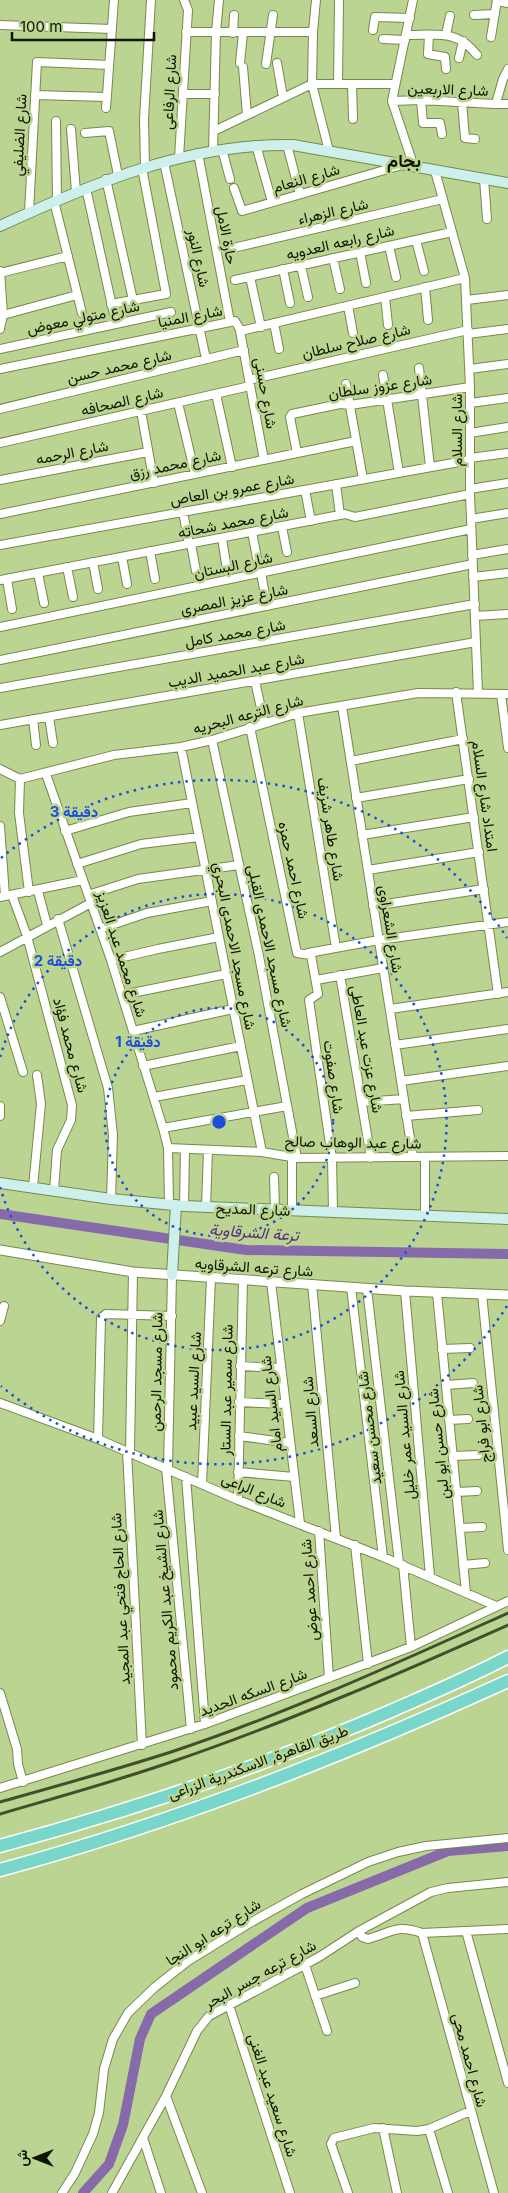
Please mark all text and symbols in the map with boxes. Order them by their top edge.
scale bar [12,10,155,42]
text: 100 m [20,17,62,36]
street label: شارع الرفاعى [158,54,182,130]
street label: شارع الاربعين [407,78,489,102]
street label: شارع الضليفي [7,93,35,177]
district label: بجام [387,150,421,173]
street label: شارع النعام [270,159,342,199]
street label: شارع الزهراء [296,194,371,230]
street label: حارة الامل [212,204,242,266]
street label: شارع رابعه العدويه [284,220,397,266]
street label: شارع النور [181,226,214,289]
street label: شارع متولي معوض [25,296,142,342]
street label: شارع المنيا [156,300,224,334]
street label: شارع صلاح سلطان [300,319,413,365]
street label: شارع محمد حسن [65,345,174,389]
street label: شارع حسنى [248,356,282,431]
street label: شارع عزوز سلطان [327,369,434,405]
street label: شارع الصحافه [79,382,166,422]
street label: شارع السلام [447,393,468,466]
street label: شارع الرحمه [34,436,110,470]
street label: شارع محمد رزق [127,445,223,485]
street label: شارع عمرو بن العاص [168,469,296,511]
street label: شارع محمد شحاته [176,502,290,544]
street label: شارع البستان [192,547,275,585]
street label: شارع عزيز المصرى [179,579,290,621]
street label: شارع محمد كامل [183,615,287,653]
street label: شارع عبد الحميد الديب [166,649,306,693]
street label: شارع الترعه البحريه [191,690,306,740]
street label: امتداد شارع السلام [466,739,502,853]
street label: شارع طاهر شريف [311,776,349,883]
text: 3 دقيقة [50,802,98,821]
street label: شارع احمد حمزه [272,820,314,921]
street label: شارع مسجد الاحمدى البحري [205,860,261,1032]
street label: شارع مسجد الاحمدى القبلى [242,863,297,1030]
street label: شارع الشعراوى [373,884,407,975]
street label: شارع محمد عبد العزيز [90,887,151,1020]
text: 2 دقيقة [34,951,82,970]
street label: شارع عزت عبد العاطى [344,984,388,1115]
street label: شارع محمد فؤاد [47,995,93,1095]
text: 1 دقيقة [115,1032,161,1051]
street label: شارع صفوت [317,1039,349,1116]
centre of rings [210,1113,228,1131]
street label: شارع عبد الوهاب صالح [284,1131,422,1155]
street label: شارع المديح [215,1198,291,1222]
water label: ترعة الشرقاوية [208,1219,302,1246]
street label: شارع ترعه الشرقاويه [194,1253,314,1283]
street label: شارع مسجد الرحمن [145,1312,169,1432]
street label: شارع سمير عبد الستار [215,1324,239,1457]
street label: شارع السيد عبيد [181,1331,207,1431]
street label: شارع السيد امام [256,1354,288,1453]
street label: شارع السيد عمر خليل [389,1369,421,1500]
street label: شارع محسن سعيد [353,1370,387,1486]
street label: شارع السعد [297,1375,325,1448]
street label: شارع ابو فراج [467,1384,497,1464]
street label: شارع حسن ابو لبن [423,1387,455,1500]
street label: شارع الراعى [218,1468,289,1513]
street label: شارع الشيخ عبد الكريم محمود [148,1509,184,1691]
street label: شارع الحاج فتحي عبد المجيد [106,1512,138,1686]
street label: شارع احمد عوض [296,1538,324,1641]
street label: شارع السكه الحديد [197,1664,310,1722]
street label: طريق القاهرة, الاسكندرية الزراعى [165,1720,351,1804]
street label: شارع ترعه ابو النجا [162,1894,265,1971]
street label: شارع ترعه جسر البحر [200,1935,320,2015]
street label: شارع احمد محى [446,2011,492,2110]
street label: شارع سعيد عبد الغنى [242,2031,302,2160]
north arrow [10,2133,60,2183]
text: ش [13,2149,31,2166]

